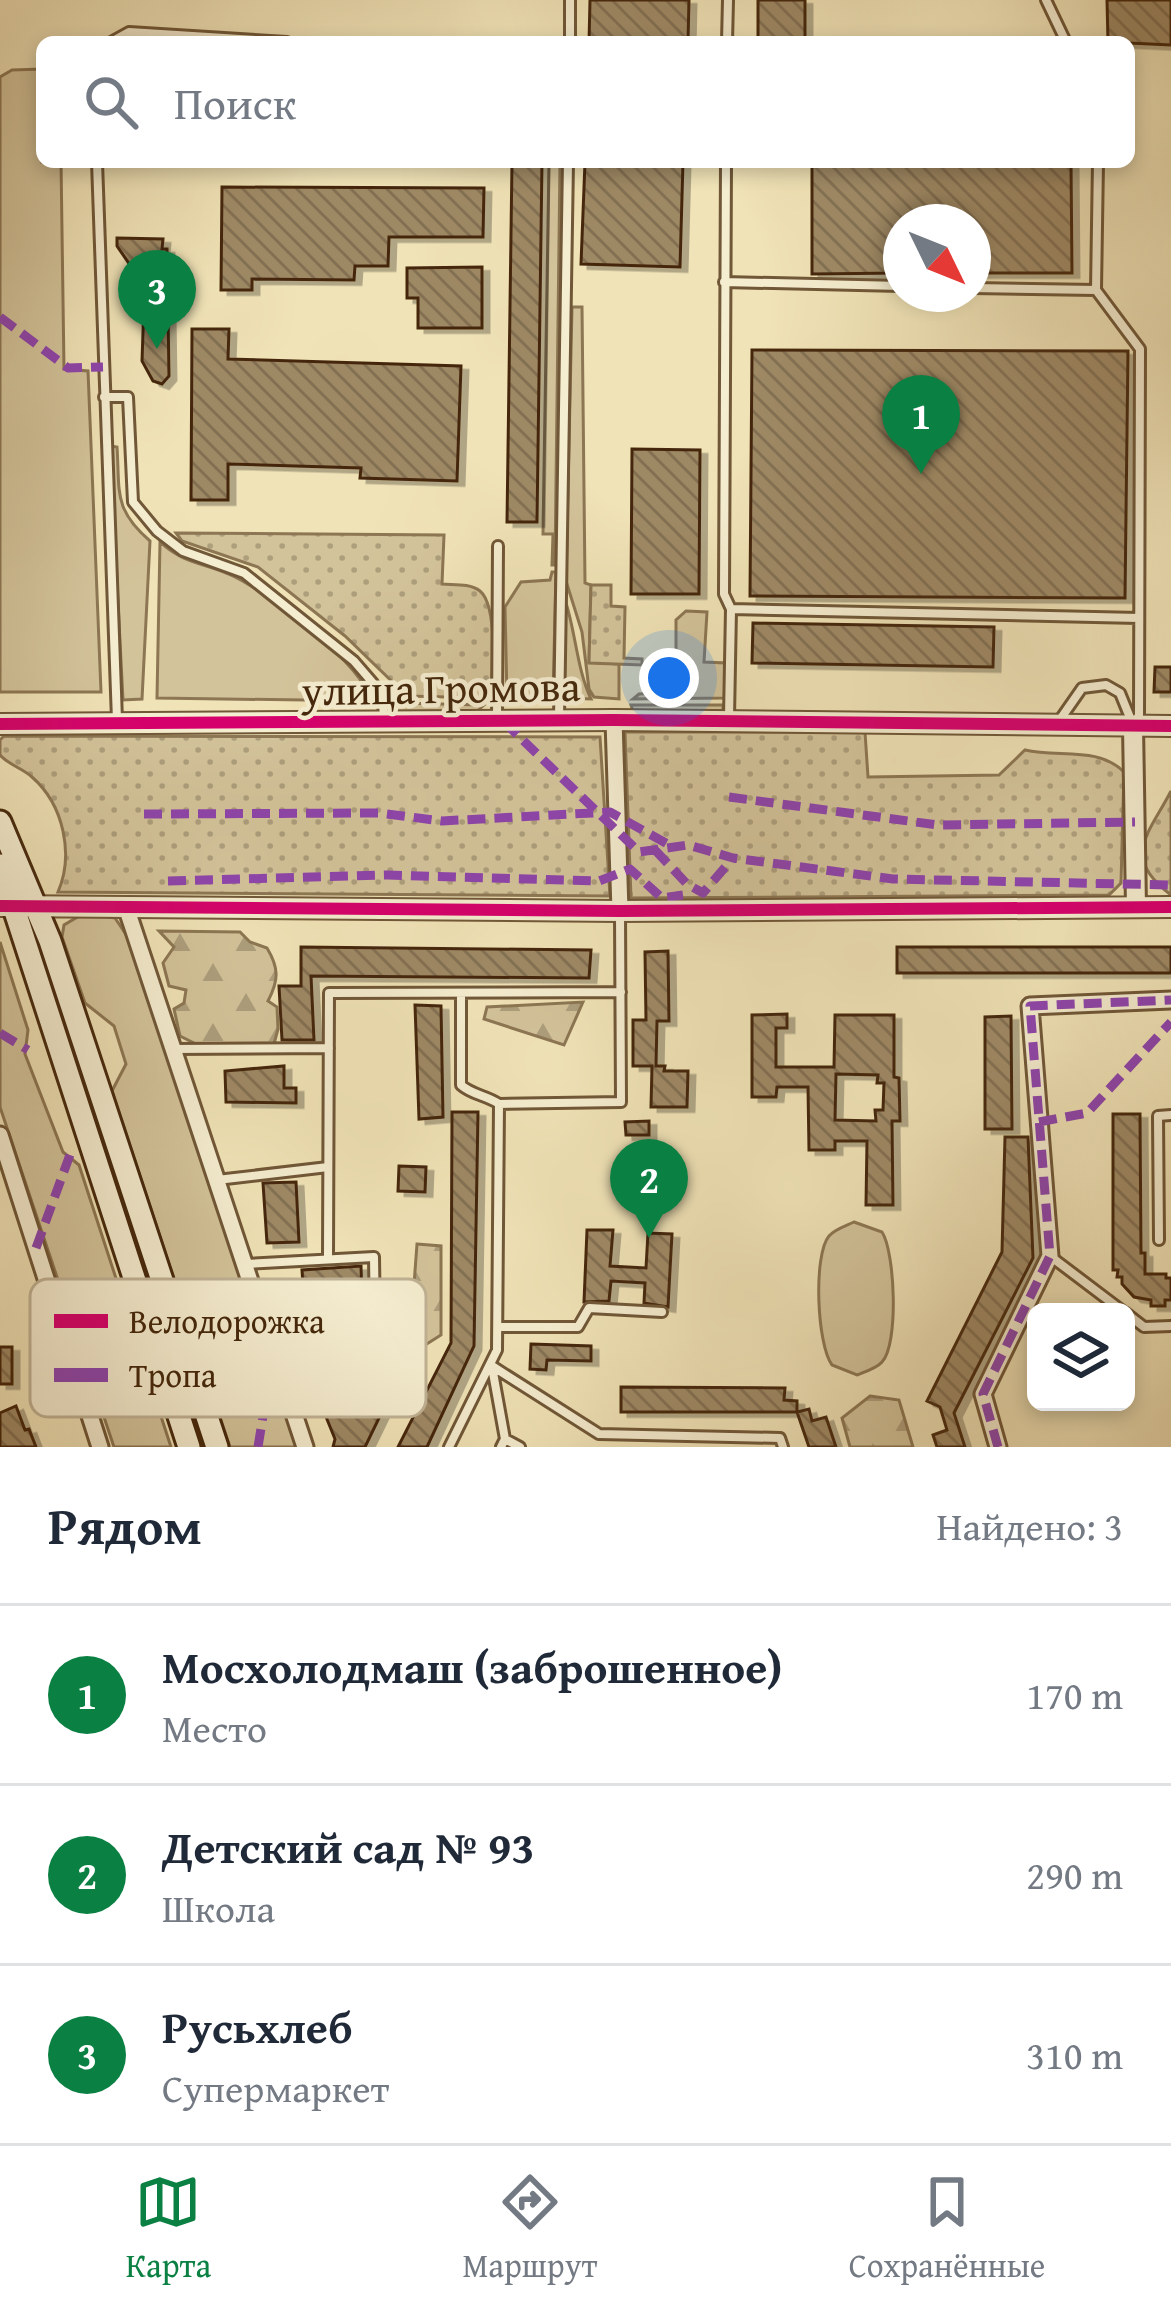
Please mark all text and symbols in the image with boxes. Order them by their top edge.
search box [36,36,1135,168]
icon: search [78,69,144,135]
text: Поиск [174,70,296,135]
north arrow [883,204,991,312]
pin: 3 [118,250,196,349]
pin: 1 [882,375,960,474]
your location [639,648,699,708]
street label: улица Громова [300,655,581,720]
pin: 2 [610,1139,688,1238]
legend [30,1279,426,1417]
text: Велодорожка [129,1297,325,1345]
map controls [1027,1303,1135,1411]
button: layers [1027,1303,1135,1411]
text: Тропа [129,1351,217,1399]
text: Рядом [48,1488,202,1563]
text: Найдено: 3 [936,1497,1123,1554]
text: Мосхолодмаш (заброшенное) [162,1634,783,1699]
text: 1 [77,1666,97,1723]
text: 170 m [1026,1666,1123,1723]
text: Место [162,1699,267,1756]
text: Детский сад № 93 [162,1814,535,1879]
text: 2 [77,1846,97,1903]
text: 290 m [1026,1846,1123,1903]
text: Школа [162,1879,275,1936]
text: Русьхлеб [162,1994,352,2059]
text: 3 [77,2026,97,2083]
text: 310 m [1026,2026,1123,2083]
text: Супермаркет [162,2059,389,2116]
tab: Карта [126,2169,211,2289]
tab: Маршрут [462,2169,597,2289]
tab: Сохранённые [849,2169,1045,2289]

